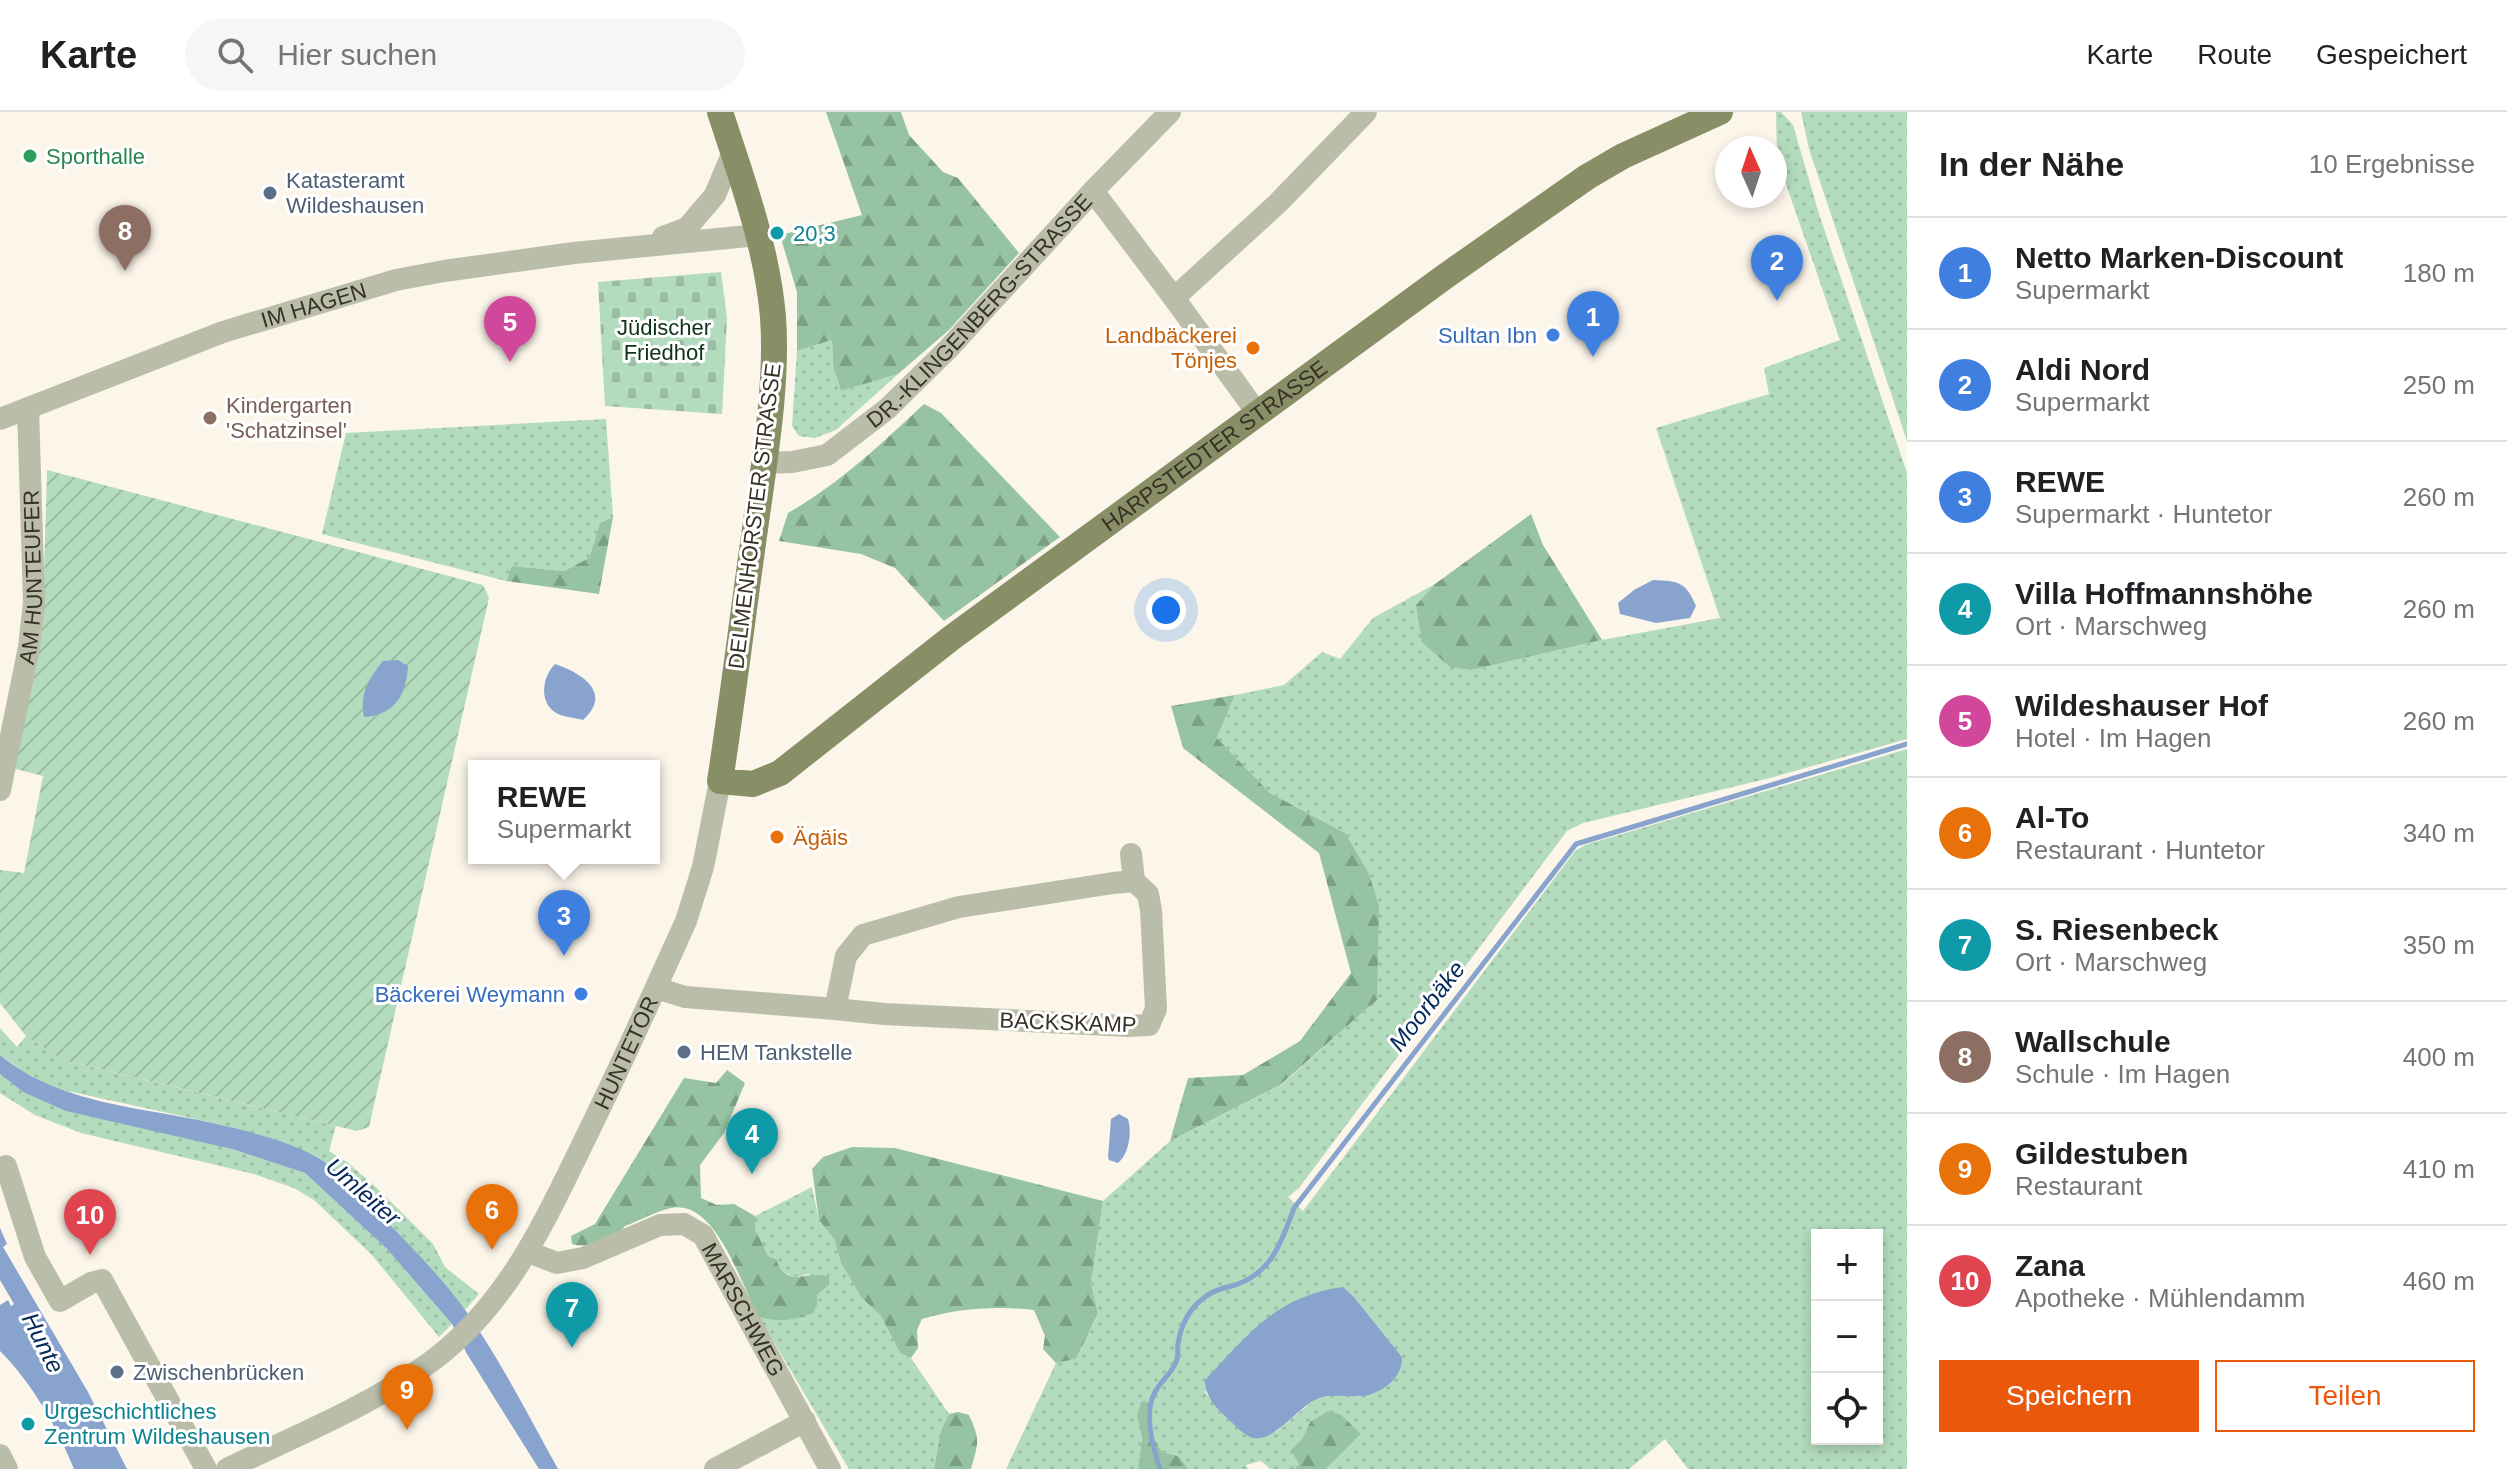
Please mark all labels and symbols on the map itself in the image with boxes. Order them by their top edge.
north arrow [1715,136,1787,208]
place label: Sporthalle [46,144,145,169]
marker: Sporthalle [21,147,39,165]
place label: Katasteramt Wildeshausen [286,168,424,218]
marker: Katasteramt Wildeshausen [261,184,279,202]
street label: DR.-KLINGENBERG-STRASSE [862,189,1097,433]
pin: 8 [99,205,151,271]
place label: 20,3 [793,221,836,246]
marker: 20,3 [768,224,786,242]
pin: 2 [1751,235,1803,301]
street label: IM HAGEN [258,278,369,333]
pin: 1 [1567,291,1619,357]
pin: 5 [484,296,536,362]
park label: Jüdischer Friedhof [617,315,711,365]
place label: Landbäckerei Tönjes [1105,323,1237,373]
place label: Sultan Ibn [1438,323,1537,348]
marker: Sultan Ibn [1544,326,1562,344]
marker: Landbäckerei Tönjes [1244,339,1262,357]
street label: HARPSTEDTER STRASSE [1097,355,1332,537]
street label: DELMENHORSTER STRASSE [723,362,786,670]
place label: Kindergarten 'Schatzinsel' [226,393,352,443]
marker: Kindergarten 'Schatzinsel' [201,409,219,427]
street label: AM HUNTEUFER [14,489,47,667]
your location [1146,590,1186,630]
place label: Ägäis [793,825,848,850]
marker: Ägäis [768,828,786,846]
pin: 3 [538,890,590,956]
water label: Moorbäke [1383,955,1470,1056]
place label: Bäckerei Weymann [375,982,565,1007]
marker: Bäckerei Weymann [572,985,590,1003]
street label: HUNTETOR [589,992,663,1114]
street label: BACKSKAMP [999,1008,1137,1037]
place label: HEM Tankstelle [700,1040,852,1065]
marker: HEM Tankstelle [675,1043,693,1061]
pin: 4 [726,1108,778,1174]
water label: Umleiter [321,1152,407,1232]
pin: 6 [466,1184,518,1250]
pin: 10 [64,1189,116,1255]
street label: MARSCHWEG [697,1239,789,1381]
pin: 7 [546,1282,598,1348]
water label: Hunte [17,1308,70,1377]
place label: Zwischenbrücken [133,1360,304,1385]
marker: Zwischenbrücken [108,1363,126,1381]
pin: 9 [381,1364,433,1430]
place label: Urgeschichtliches Zentrum Wildeshausen [44,1399,270,1449]
marker: Urgeschichtliches Zentrum Wildeshausen [19,1415,37,1433]

